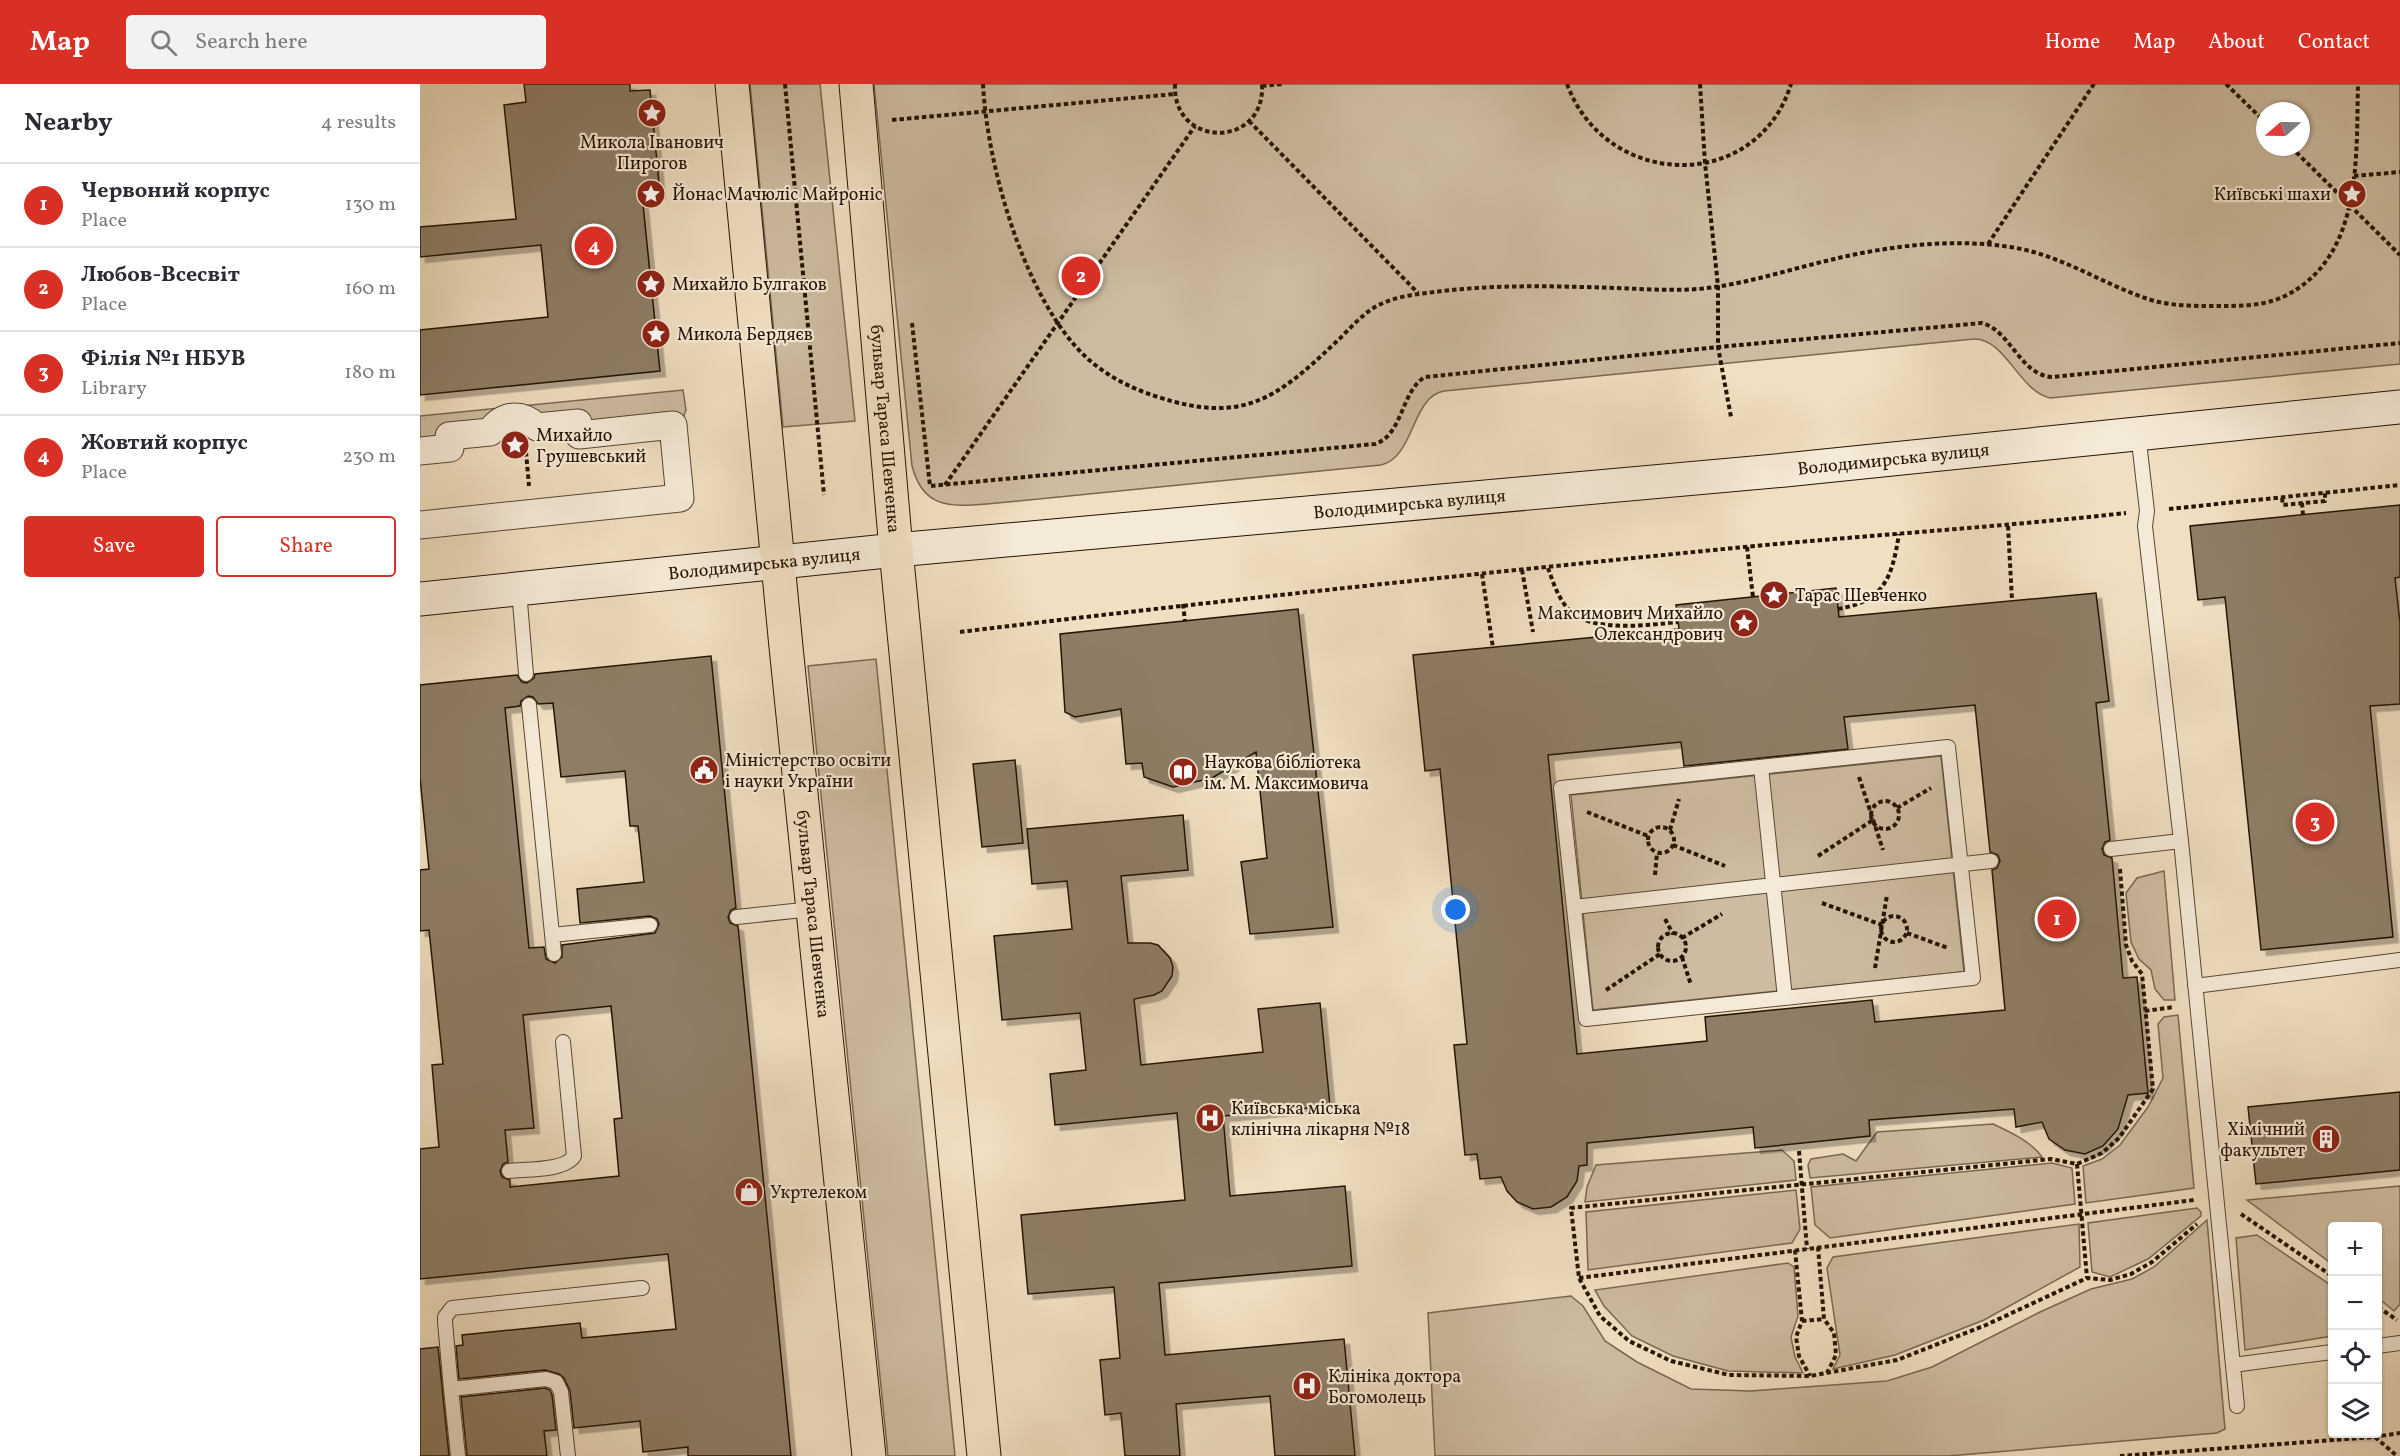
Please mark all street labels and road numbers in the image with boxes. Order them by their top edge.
street label: бульвар Тараса Шевченка [863,324,905,534]
street label: Володимирська вулиця [1796,438,1991,483]
street label: Володимирська вулиця [1312,484,1507,526]
street label: Володимирська вулиця [667,543,862,587]
street label: бульвар Тараса Шевченка [789,809,835,1019]

